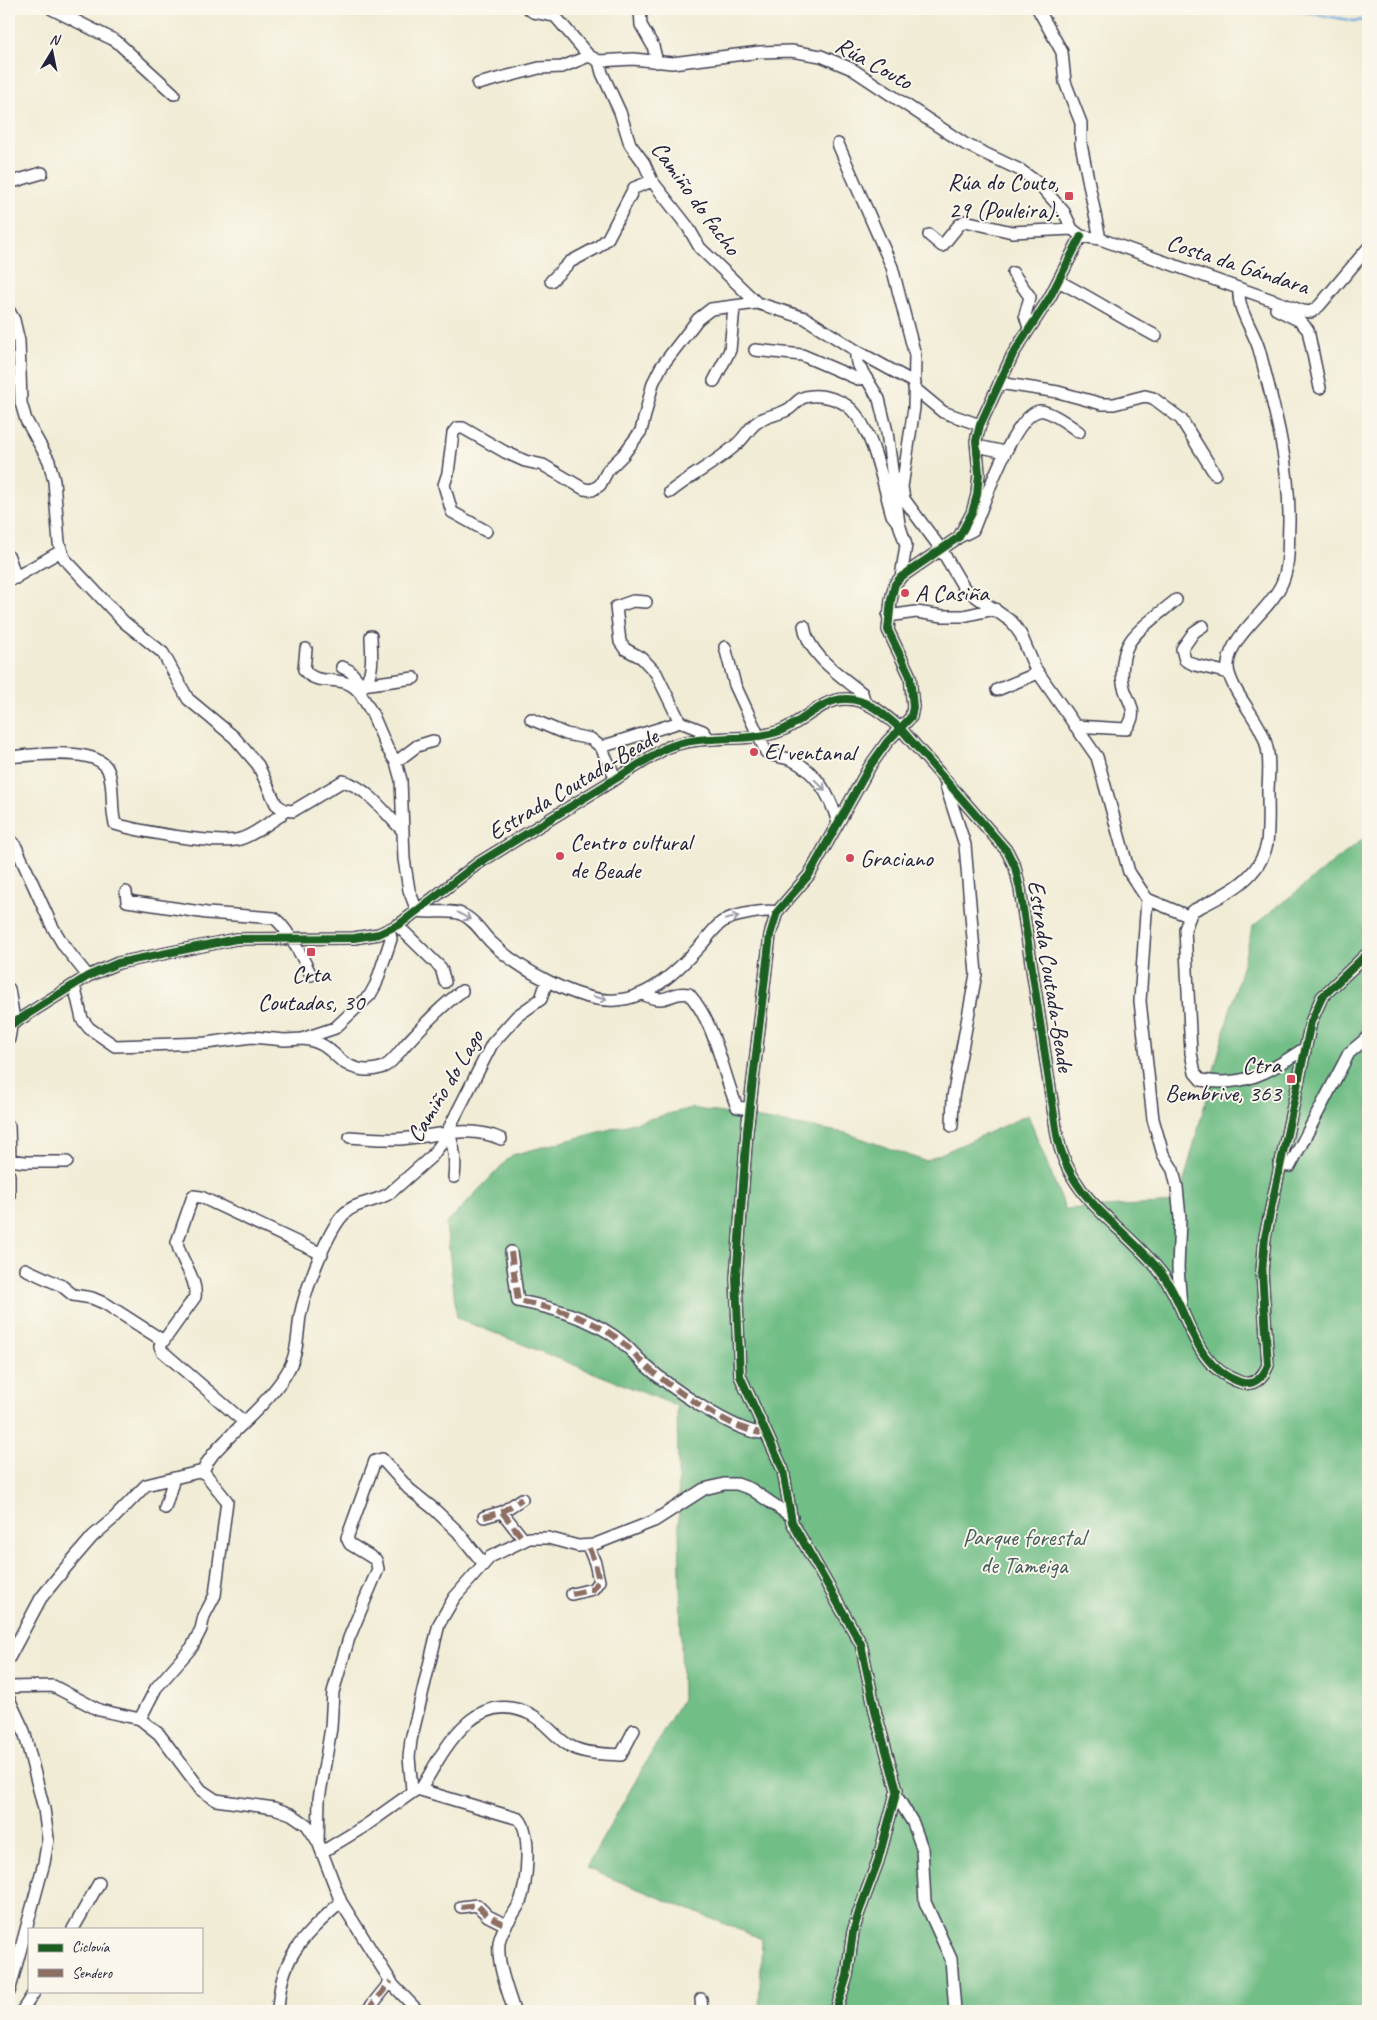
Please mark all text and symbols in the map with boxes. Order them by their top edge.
north arrow [28,28,78,78]
street label: Rúa Couto [830,30,919,97]
text: N [48,31,62,49]
street label: Camiño do facho [645,135,748,262]
place label: Rúa do Couto, 29 (Pouleira). [947,167,1059,225]
marker: Rúa do Couto, 29 (Pouleira). [1063,190,1075,202]
street label: Costa da Gándara [1163,227,1314,301]
place label: A Casiña [915,578,990,608]
marker: A Casiña [899,587,911,599]
street label: Estrada Coutada-Beade [482,720,665,847]
place label: El ventanal [764,737,859,767]
marker: El ventanal [748,746,760,758]
one-way arrow [813,779,826,791]
place label: Centro cultural de Beade [570,827,695,885]
place label: Graciano [860,843,934,873]
marker: Centro cultural de Beade [554,850,566,862]
marker: Graciano [844,852,856,864]
street label: Estrada Coutada-Beade [1021,878,1081,1076]
one-way arrow [456,912,470,922]
one-way arrow [724,913,740,922]
marker: Crta Coutadas, 30 [305,946,317,958]
place label: Crta Coutadas, 30 [258,959,367,1017]
one-way arrow [591,994,607,1004]
street label: Camiño do Lago [400,1023,491,1148]
place label: Ctra Bembrive, 363 [1165,1050,1283,1108]
marker: Ctra Bembrive, 363 [1285,1073,1297,1085]
park label: Parque forestal de Tameiga [963,1522,1089,1580]
legend [28,1928,202,1992]
text: Ciclovía [72,1938,111,1957]
text: Sendero [72,1964,113,1983]

